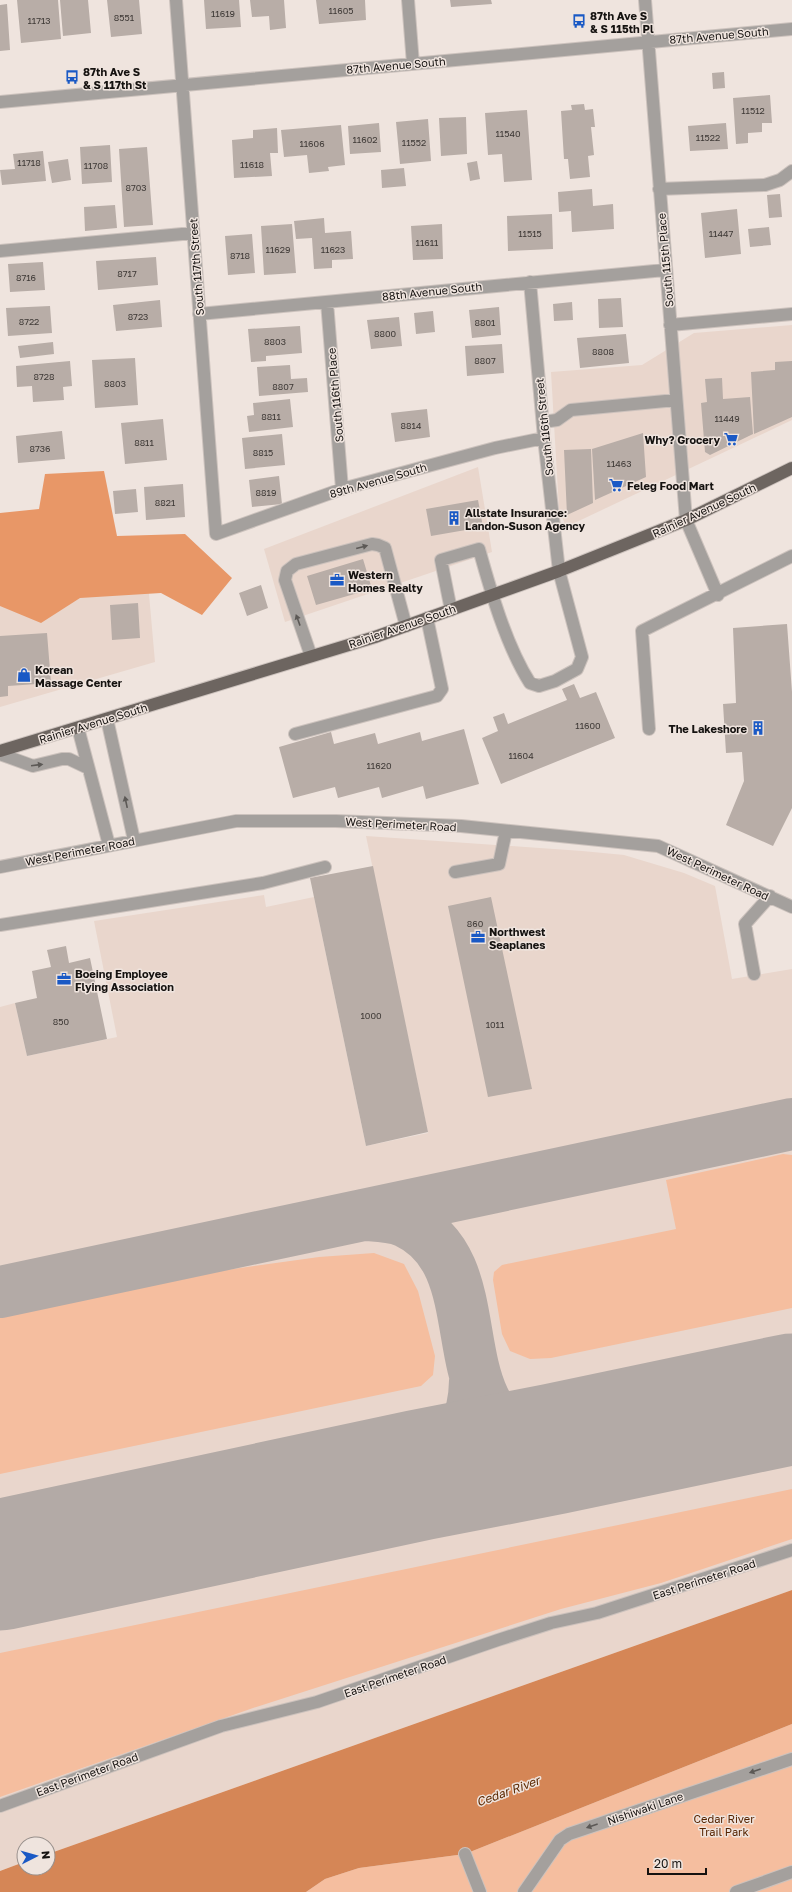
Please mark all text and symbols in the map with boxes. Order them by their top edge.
house number: 11605 [329,5,353,16]
house number: 11619 [211,8,235,19]
place label: 87th Ave S & S 115th Pl [590,9,654,35]
house number: 8551 [114,12,135,23]
bus stop icon: 87th Ave S & S 115th Pl [571,13,587,29]
house number: 11713 [27,15,51,26]
street label: 87th Avenue South [669,24,769,46]
street label: 87th Avenue South [346,54,446,76]
place label: 87th Ave S & S 117th St [83,65,147,91]
bus stop icon: 87th Ave S & S 117th St [64,69,80,85]
house number: 11512 [741,105,765,116]
house number: 11540 [495,128,521,139]
house number: 11522 [696,132,720,143]
house number: 11602 [353,134,377,145]
house number: 11552 [402,137,426,148]
house number: 11606 [299,138,325,149]
house number: 11718 [17,157,41,168]
house number: 11618 [240,159,264,170]
house number: 11708 [84,160,108,171]
house number: 8703 [125,182,147,193]
street label: South 115th Place [654,212,676,308]
street label: South 117th Street [186,218,206,316]
house number: 11515 [518,228,542,239]
house number: 11447 [709,228,733,239]
house number: 11611 [416,237,439,248]
house number: 11629 [266,244,290,255]
house number: 11623 [321,244,345,255]
house number: 8718 [230,250,250,261]
house number: 8717 [117,268,137,279]
house number: 8716 [16,272,36,283]
street label: 88th Avenue South [381,279,483,303]
house number: 8723 [128,311,148,322]
house number: 8722 [19,316,39,327]
house number: 8801 [475,317,496,328]
house number: 8800 [374,328,396,339]
house number: 8803 [264,336,286,347]
house number: 8808 [592,346,614,357]
street label: South 116th Place [324,347,346,443]
house number: 8807 [474,355,496,366]
house number: 8728 [34,371,54,382]
house number: 8803 [104,378,126,389]
street label: South 116th Street [532,378,556,476]
house number: 8807 [272,381,294,392]
house number: 8811 [261,411,281,422]
house number: 11449 [714,413,740,424]
house number: 8814 [401,420,422,431]
supermarket icon: Why? Grocery [723,431,739,447]
place label: Why? Grocery [644,433,720,446]
house number: 8811 [134,437,154,448]
house number: 8736 [30,443,50,454]
house number: 8815 [253,447,273,458]
house number: 11463 [607,458,631,469]
street label: 89th Avenue South [328,460,428,500]
supermarket icon: Feleg Food Mart [608,477,624,493]
place label: Feleg Food Mart [627,479,714,492]
street label: Rainier Avenue South [650,480,758,540]
house number: 8819 [256,487,276,498]
house number: 8821 [155,497,176,508]
place label: Allstate Insurance: Landon-Suson Agency [465,506,585,532]
building icon: Allstate Insurance: Landon-Suson Agency [446,510,462,526]
one-way arrow [356,544,368,550]
place label: Western Homes Realty [348,568,423,594]
office icon: Western Homes Realty [329,572,345,588]
street label: Rainier Avenue South [347,602,457,650]
one-way arrow [295,613,301,625]
place label: Korean Massage Center [35,663,123,689]
shop icon: Korean Massage Center [16,667,32,683]
street label: Rainier Avenue South [37,700,149,746]
house number: 11600 [575,720,601,731]
building icon: The Lakeshore [750,720,766,736]
place label: The Lakeshore [669,722,747,735]
house number: 11604 [508,750,534,761]
house number: 11620 [367,760,392,771]
one-way arrow [30,761,43,768]
one-way arrow [122,796,128,808]
street label: West Perimeter Road [345,815,457,833]
street label: West Perimeter Road [24,834,136,868]
street label: West Perimeter Road [665,844,771,902]
house number: 860 [467,918,484,929]
place label: Northwest Seaplanes [489,925,546,951]
office icon: Northwest Seaplanes [470,929,486,945]
place label: Boeing Employee Flying Association [75,967,174,993]
office icon: Boeing Employee Flying Association [56,971,72,987]
house number: 1000 [360,1010,382,1021]
house number: 850 [53,1016,70,1027]
house number: 1011 [486,1019,505,1030]
street label: East Perimeter Road [651,1556,757,1602]
street label: East Perimeter Road [342,1652,448,1700]
street label: East Perimeter Road [34,1750,140,1798]
one-way arrow [749,1768,761,1774]
water label: Cedar River [474,1772,544,1809]
street label: Nishiwaki Lane [605,1789,685,1827]
park label: Cedar River Trail Park [694,1812,755,1838]
one-way arrow [586,1823,598,1829]
north arrow [16,1836,56,1876]
text: N [40,1850,53,1860]
scale bar [648,1850,706,1876]
text: 20 m [654,1856,682,1871]

